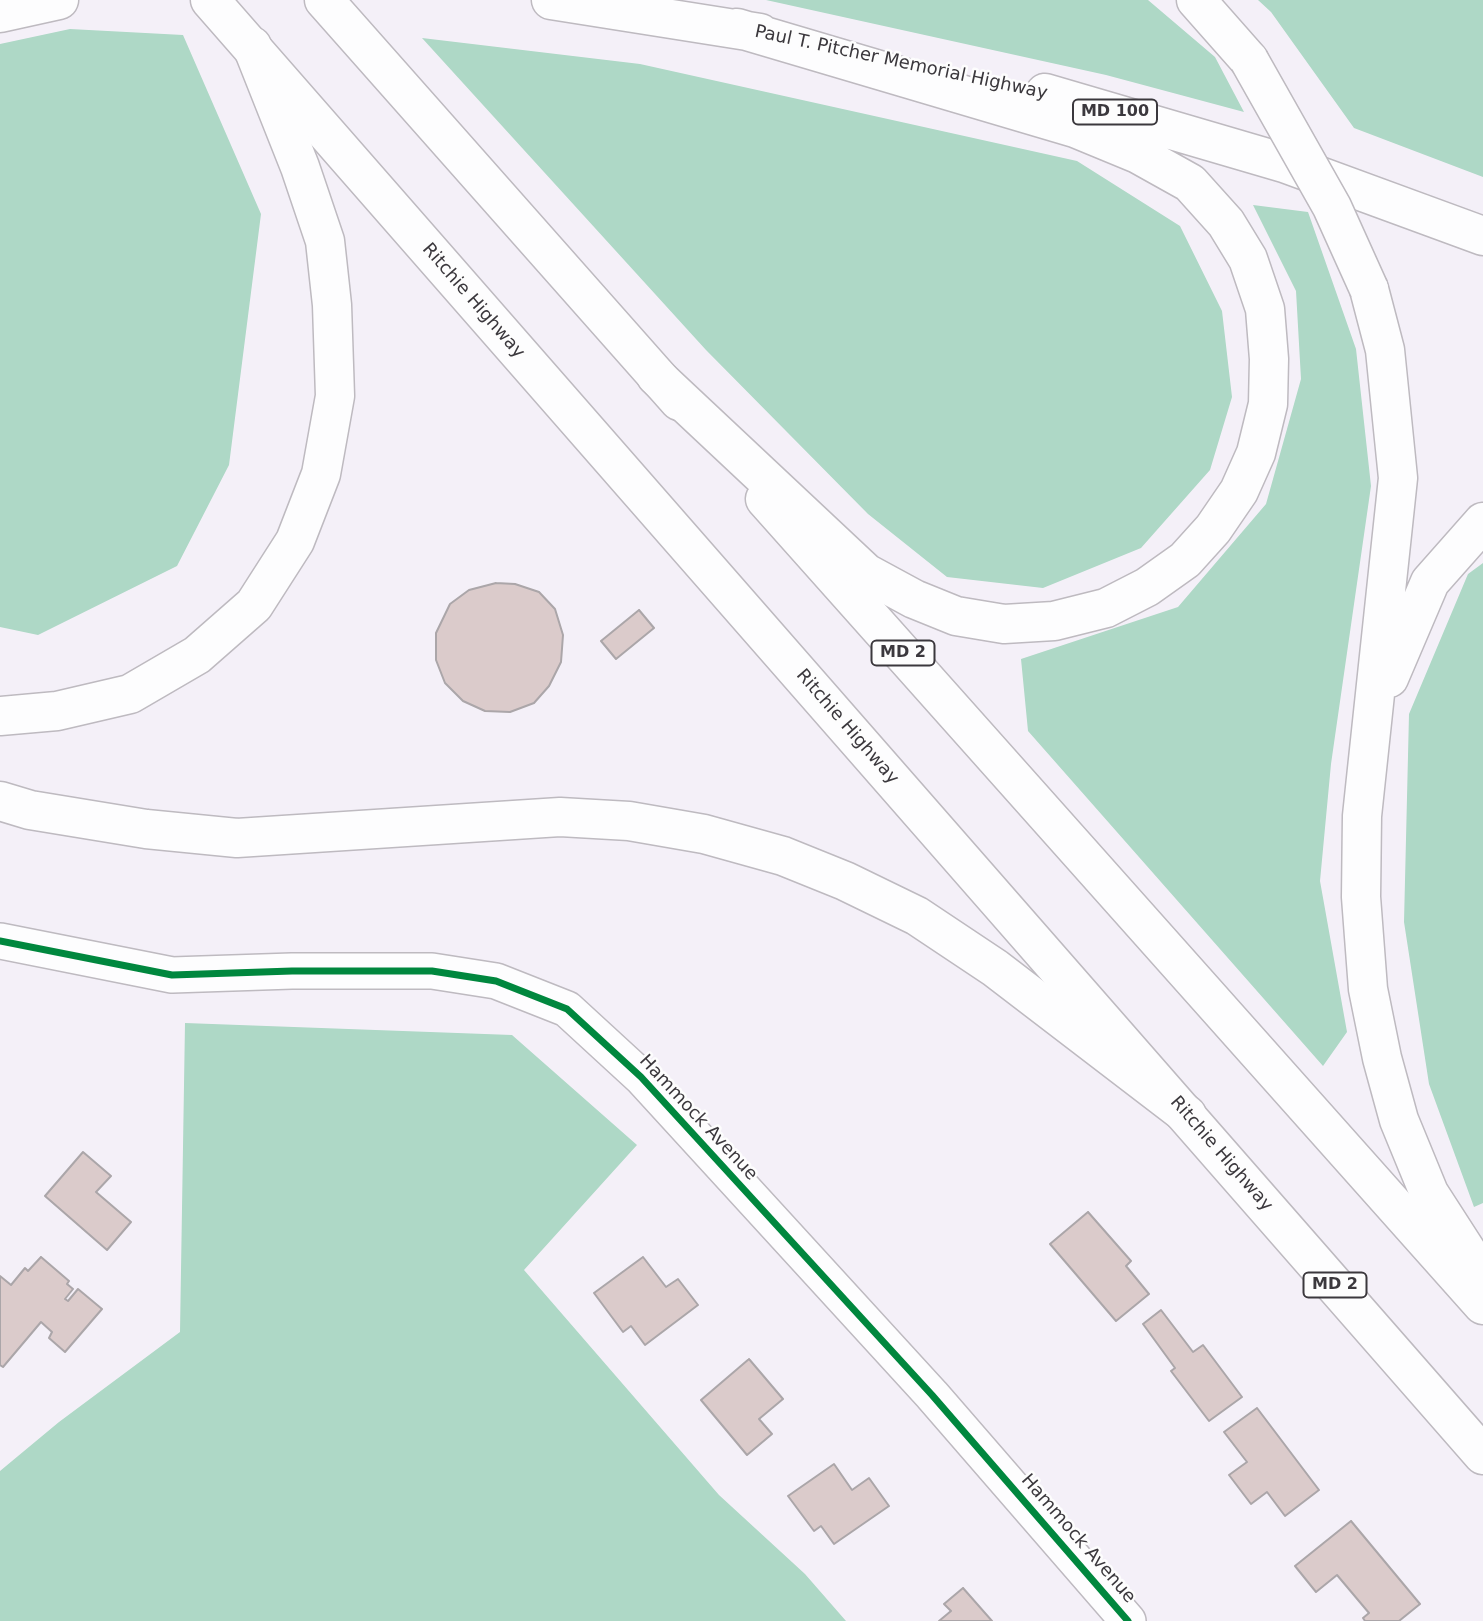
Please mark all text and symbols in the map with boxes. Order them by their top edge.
street label: Paul T. Pitcher Memorial Highway [753,21,1049,105]
road number: MD 100 [1073,100,1157,124]
street label: Ritchie Highway [417,239,529,363]
road number: MD 2 [872,640,934,666]
street label: Ritchie Highway [791,665,903,789]
street label: Hammock Avenue [634,1051,762,1185]
street label: Ritchie Highway [1165,1092,1277,1216]
road number: MD 2 [1304,1273,1366,1298]
street label: Hammock Avenue [1016,1470,1140,1608]

